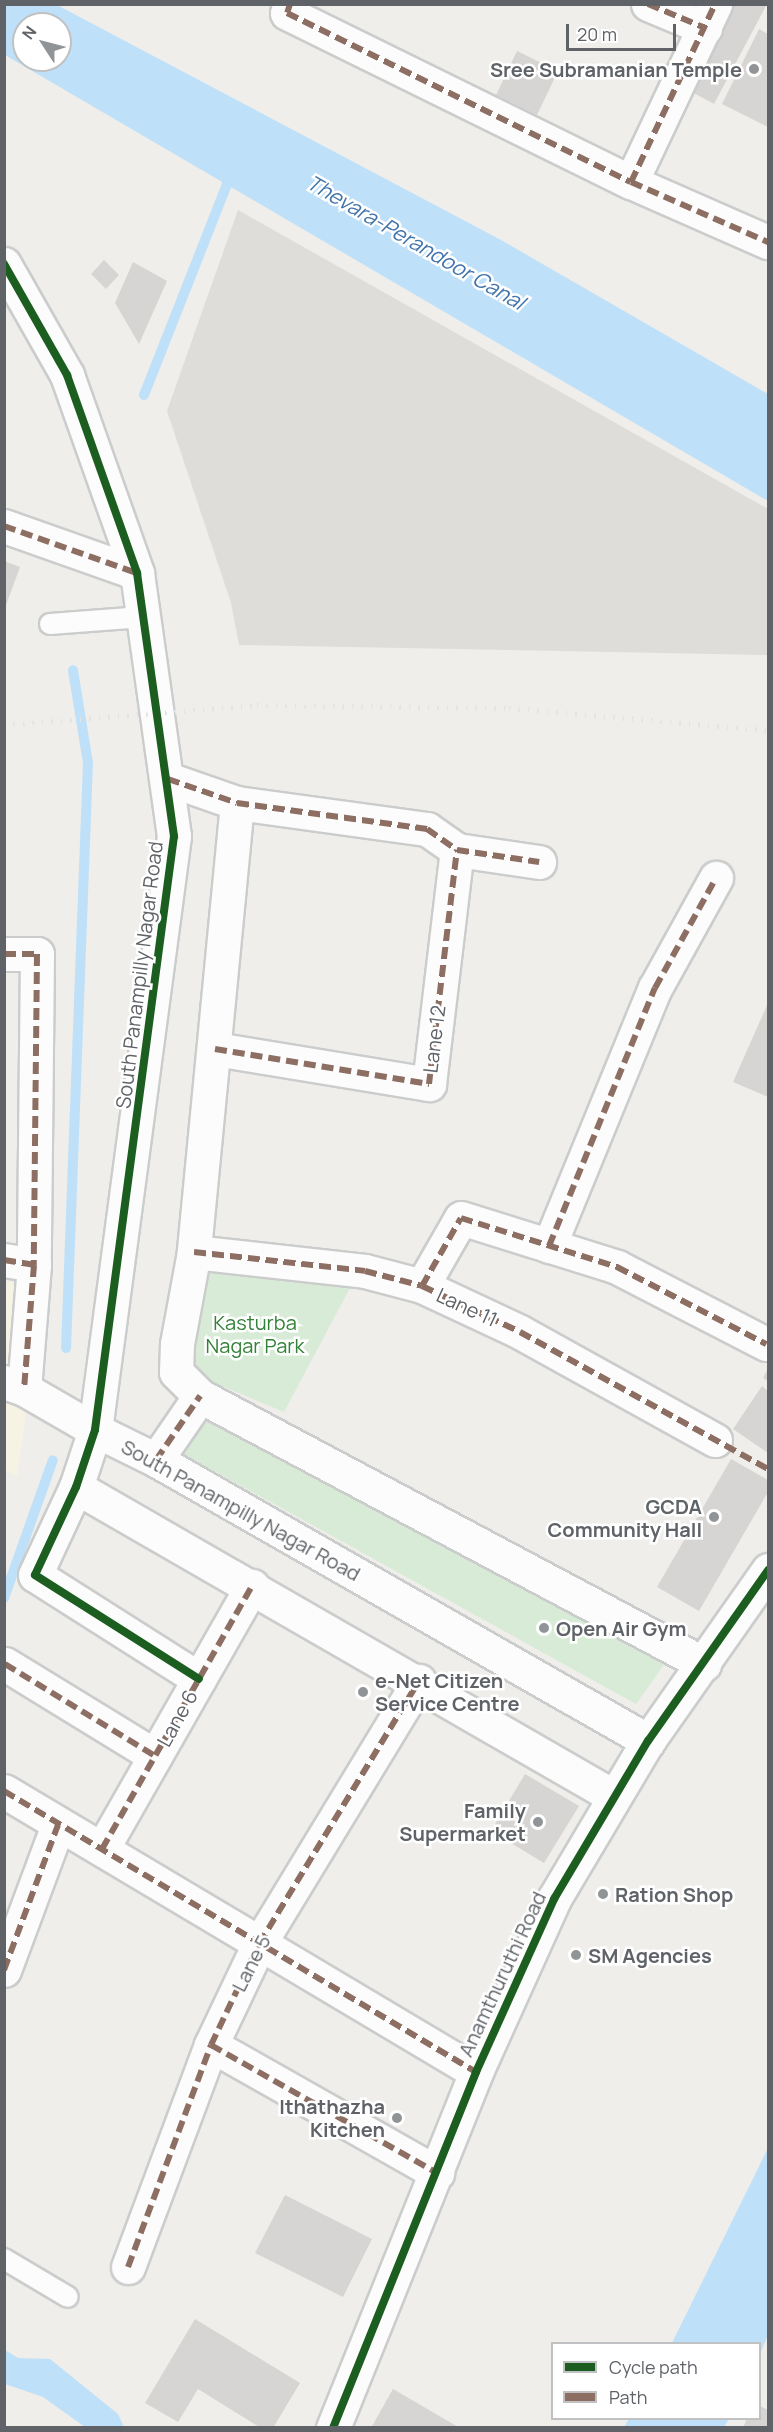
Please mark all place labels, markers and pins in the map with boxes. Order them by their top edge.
place label: Sree Subramanian Temple [490,57,742,81]
marker: Sree Subramanian Temple [747,62,761,76]
place label: GCDA Community Hall [548,1494,702,1541]
marker: GCDA Community Hall [707,1510,721,1524]
place label: Open Air Gym [556,1616,686,1640]
marker: Open Air Gym [537,1621,551,1635]
place label: e-Net Citizen Service Centre [375,1668,520,1715]
marker: e-Net Citizen Service Centre [356,1685,370,1699]
place label: Family Supermarket [399,1798,526,1845]
marker: Family Supermarket [531,1815,545,1829]
place label: Ration Shop [615,1882,733,1906]
marker: Ration Shop [596,1887,610,1901]
place label: SM Agencies [588,1943,712,1967]
marker: SM Agencies [569,1948,583,1962]
place label: Ithathazha Kitchen [279,2094,385,2141]
marker: Ithathazha Kitchen [390,2111,404,2125]

